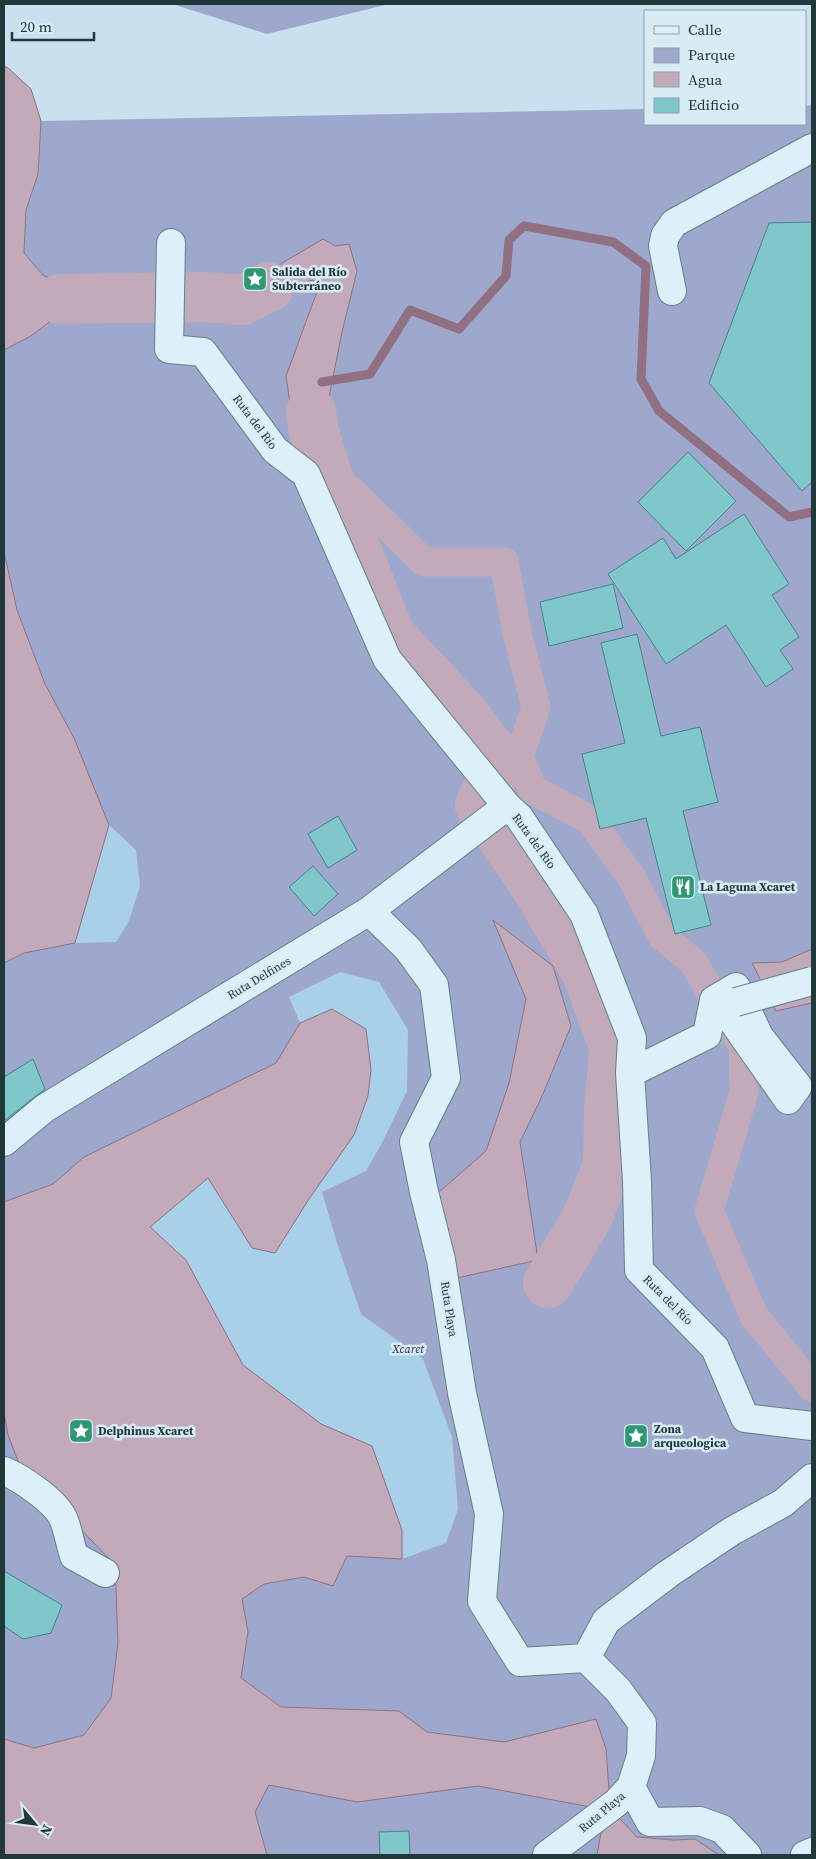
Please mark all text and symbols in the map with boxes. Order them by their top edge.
scale bar [12,10,95,42]
legend [644,10,806,125]
text: 20 m [20,16,52,37]
text: Calle [688,19,722,40]
text: Parque [688,44,736,65]
text: Agua [688,69,722,90]
text: Edificio [688,94,739,115]
place label: Salida del Río Subterráneo [272,264,347,294]
place icon: Salida del Río Subterráneo [242,266,268,292]
street label: Ruta del Río [229,391,281,453]
street label: Ruta del Río [509,810,560,872]
restaurant icon: La Laguna Xcaret [670,874,696,900]
place label: La Laguna Xcaret [700,879,796,895]
street label: Ruta Delfines [224,953,294,1003]
street label: Ruta del Río [639,1271,697,1329]
street label: Ruta Playa [437,1280,461,1339]
park label: Xcaret [391,1341,425,1357]
place icon: Delphinus Xcaret [68,1418,94,1444]
place label: Zona arqueologica [654,1421,727,1451]
place label: Delphinus Xcaret [98,1423,194,1439]
place icon: Zona arqueologica [623,1423,649,1449]
street label: Ruta Playa [575,1787,629,1836]
north arrow [10,1799,60,1849]
text: N [35,1821,58,1840]

